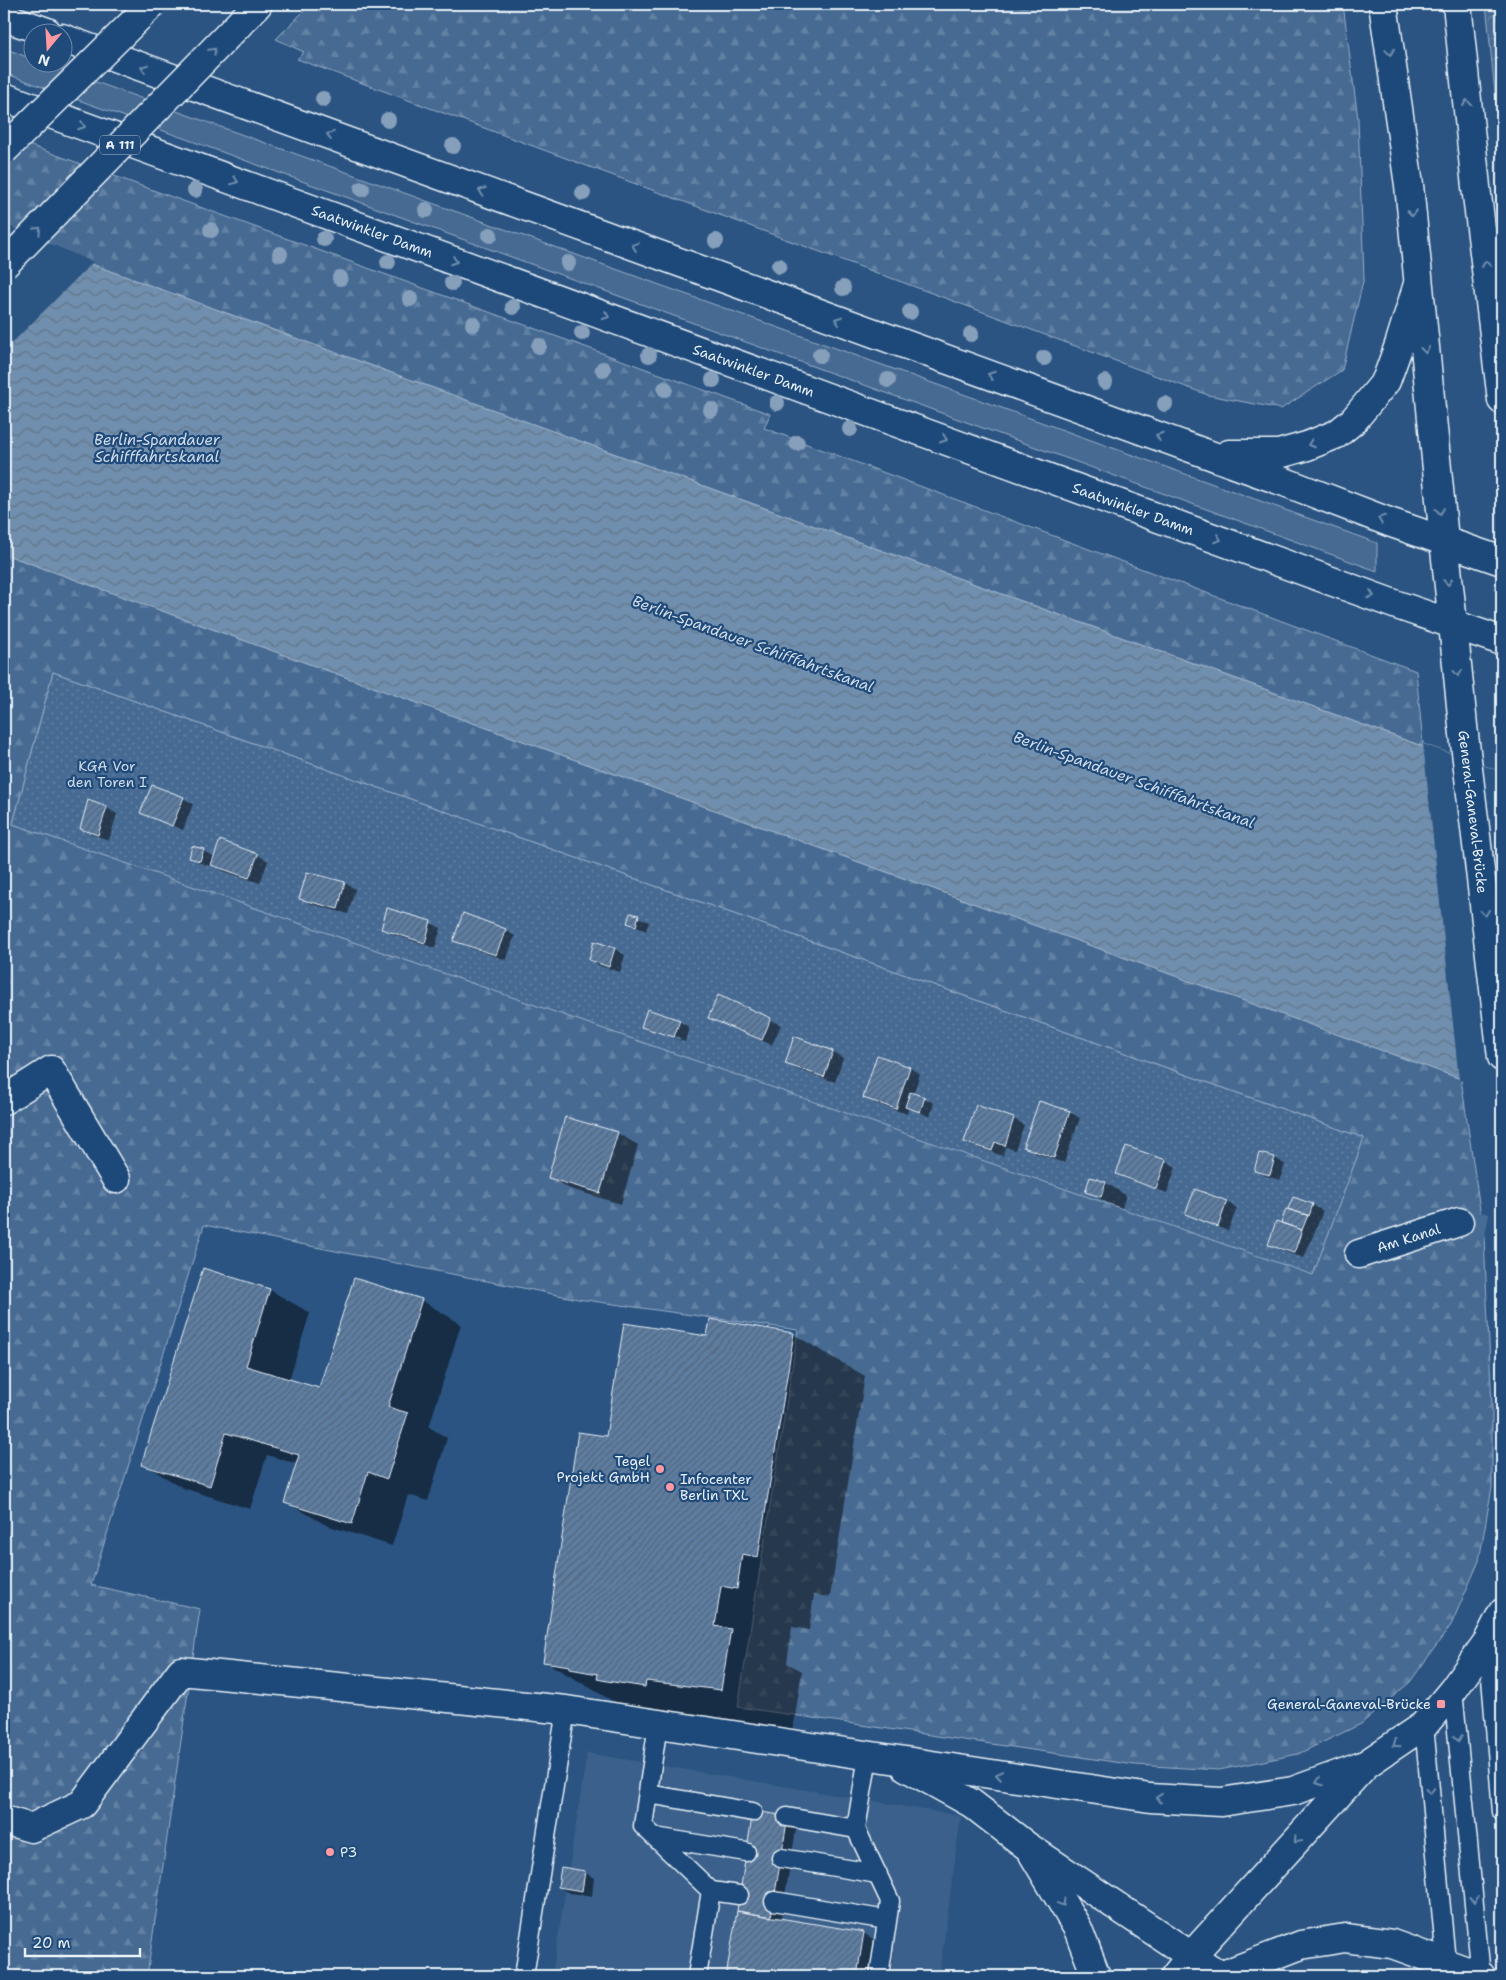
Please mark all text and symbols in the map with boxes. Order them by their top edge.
north arrow [22,22,72,72]
one-way arrow [207,48,216,57]
one-way arrow [1385,48,1395,56]
text: N [36,50,52,71]
one-way arrow [140,64,149,74]
one-way arrow [1462,99,1473,107]
one-way arrow [78,120,86,130]
one-way arrow [326,131,334,141]
road number: A 111 [100,136,140,154]
one-way arrow [230,175,239,185]
one-way arrow [478,187,487,197]
street label: Saatwinkler Damm [309,201,436,262]
one-way arrow [1406,209,1417,217]
one-way arrow [32,227,41,236]
one-way arrow [631,242,640,252]
one-way arrow [449,255,457,265]
one-way arrow [1481,260,1492,268]
one-way arrow [602,310,610,320]
one-way arrow [835,316,843,326]
street label: Saatwinkler Damm [690,340,817,401]
one-way arrow [1419,346,1430,354]
one-way arrow [987,371,996,381]
water label: Berlin-Spandauer Schifffahrtskanal [94,430,221,467]
one-way arrow [1155,432,1164,442]
one-way arrow [939,433,948,443]
one-way arrow [1307,438,1316,448]
street label: Saatwinkler Damm [1070,478,1196,539]
one-way arrow [1434,508,1445,516]
one-way arrow [1377,515,1386,525]
one-way arrow [1213,533,1222,543]
one-way arrow [1442,579,1453,587]
one-way arrow [1366,589,1374,599]
water label: Berlin-Spandauer Schifffahrtskanal [630,591,877,697]
one-way arrow [1452,669,1463,677]
water label: Berlin-Spandauer Schifffahrtskanal [1011,727,1258,833]
street label: General-Ganeval-Brücke [1455,729,1492,895]
park label: KGA Vor den Toren I [67,757,147,791]
one-way arrow [1479,909,1490,917]
street label: Am Kanal [1374,1219,1443,1257]
place label: Tegel Projekt GmbH [557,1452,651,1486]
marker: Tegel Projekt GmbH [654,1463,666,1475]
place label: Infocenter Berlin TXL [680,1470,752,1504]
marker: Infocenter Berlin TXL [664,1481,676,1493]
place label: General-Ganeval-Brücke [1267,1695,1431,1713]
marker: General-Ganeval-Brücke [1435,1698,1447,1710]
one-way arrow [1452,1734,1463,1742]
one-way arrow [1392,1738,1402,1747]
one-way arrow [994,1770,1003,1780]
one-way arrow [1315,1776,1324,1786]
one-way arrow [1424,1787,1435,1795]
one-way arrow [1155,1793,1163,1804]
one-way arrow [1294,1835,1303,1844]
place label: P3 [340,1843,357,1861]
marker: P3 [324,1846,336,1858]
one-way arrow [1468,1896,1479,1904]
one-way arrow [1056,1898,1066,1907]
scale bar [25,1925,140,1957]
text: 20 m [32,1933,71,1953]

